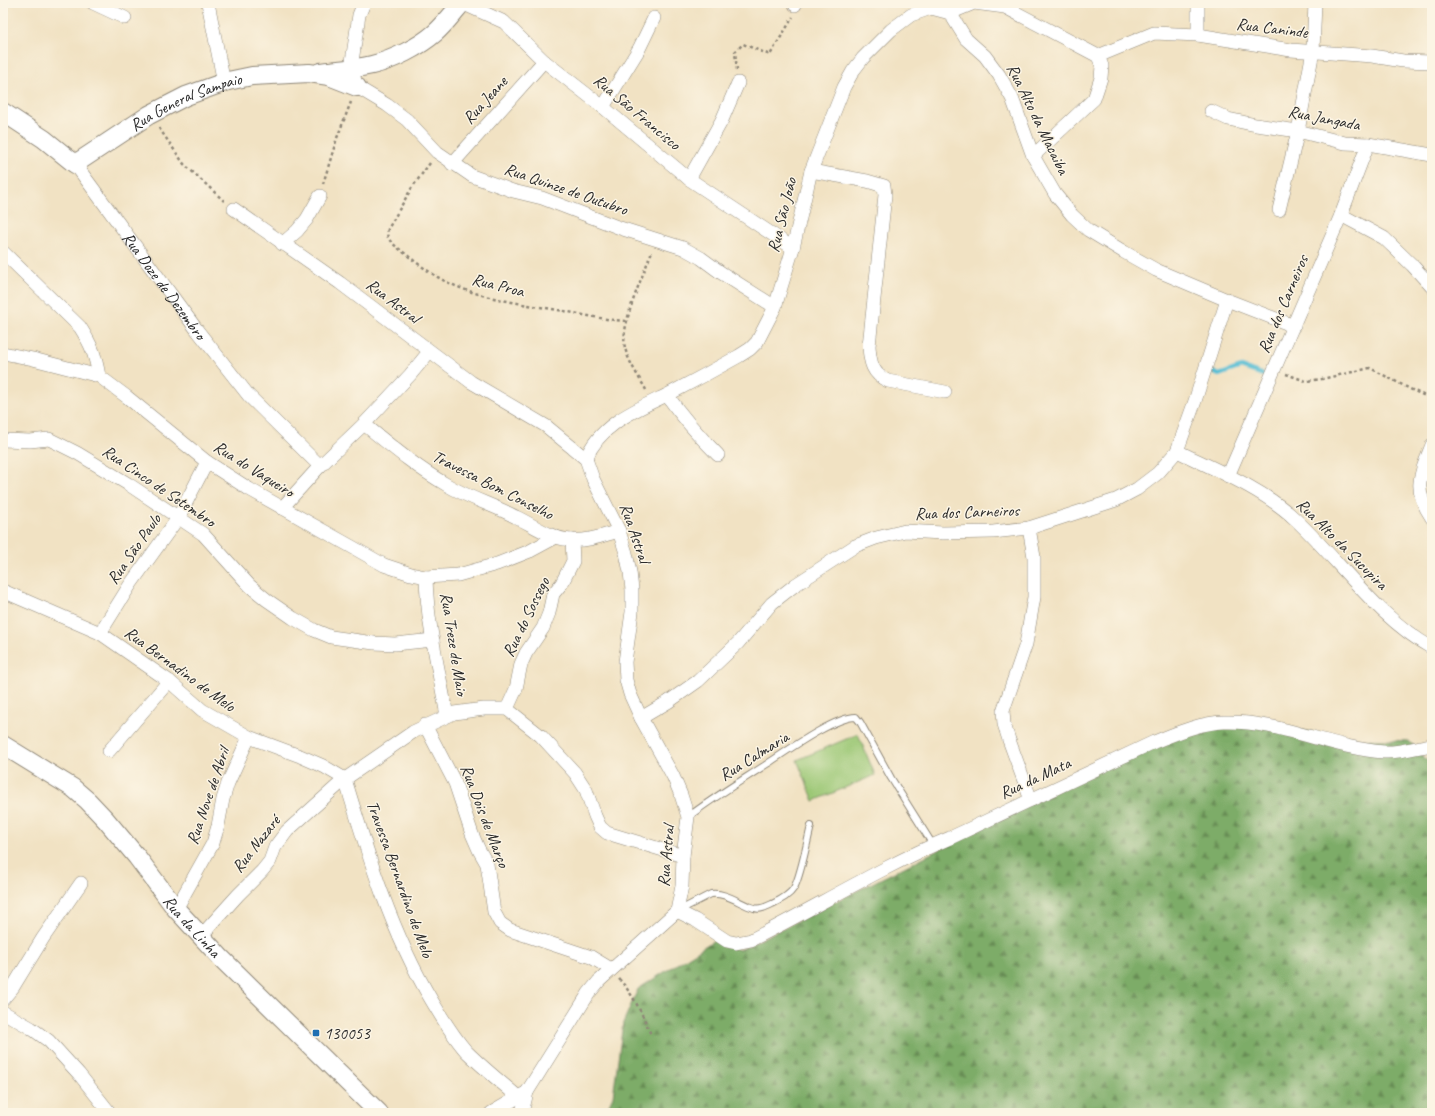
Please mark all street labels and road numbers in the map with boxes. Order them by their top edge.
street label: Rua Caninde [1235,13,1310,43]
street label: Rua Alto da Macaiba [1002,60,1074,179]
street label: Rua General Sampaio [126,68,244,135]
street label: Rua São Francisco [589,70,686,155]
street label: Rua Jeane [458,71,513,128]
street label: Rua Jangada [1286,101,1363,135]
street label: Rua Quinze de Outubro [502,158,631,220]
street label: Rua São João [763,174,802,255]
street label: Rua Doze de Dezembro [118,228,212,345]
street label: Rua dos Carneiros [1253,250,1314,356]
street label: Rua Proa [470,268,528,302]
street label: Rua Astral [362,274,426,330]
street label: Rua do Vaqueiro [210,436,300,503]
street label: Rua Cinco de Setembro [98,440,221,533]
street label: Travessa Bom Conselho [429,445,558,525]
street label: Rua Alto da Sucupira [1292,494,1393,595]
street label: Rua Astral [615,500,656,568]
street label: Rua dos Carneiros [915,500,1022,524]
street label: Rua São Paulo [102,509,166,588]
street label: Rua do Sossego [498,573,555,660]
street label: Rua Treze de Maio [435,591,473,699]
street label: Rua Bernadino de Melo [120,622,240,717]
street label: Rua Calmaria [715,725,794,786]
street label: Rua Nove de Abril [182,742,235,847]
street label: Rua da Mata [996,752,1075,804]
street label: Rua Dois de Março [456,762,515,871]
street label: Travessa Bernardino de Melo [362,798,438,961]
street label: Rua Nazaré [227,809,286,877]
street label: Rua Astral [653,821,679,888]
street label: Rua da Linha [159,891,226,962]

